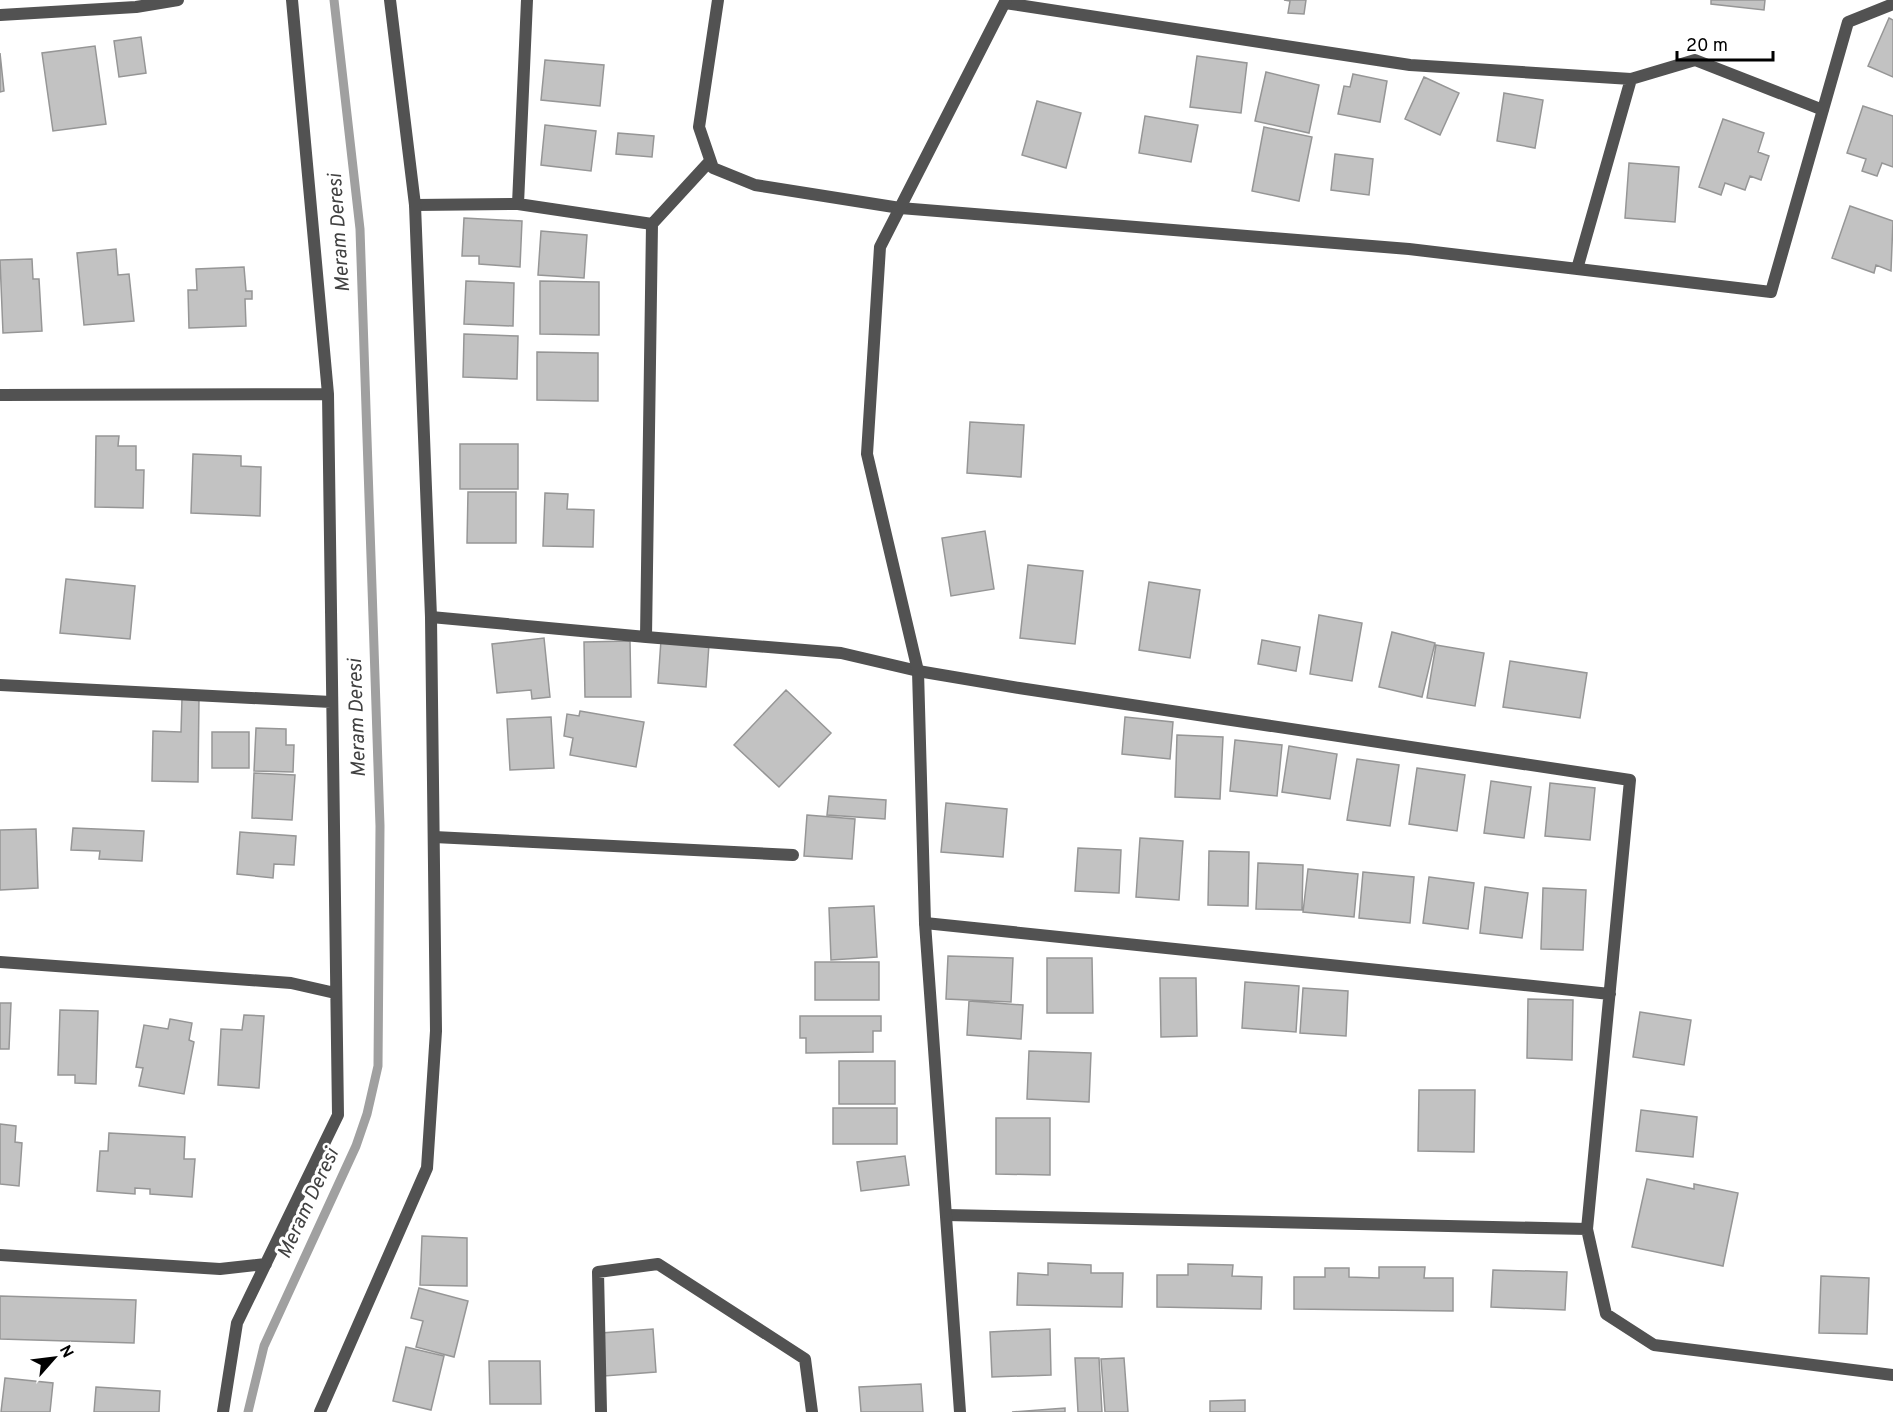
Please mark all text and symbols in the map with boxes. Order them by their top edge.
scale bar [1677,24,1773,62]
text: 20 m [1686,35,1728,58]
water label: Meram Deresi [323,172,357,293]
water label: Meram Deresi [343,657,373,778]
water label: Meram Deresi [272,1144,346,1263]
north arrow [24,1328,84,1388]
text: N [54,1342,77,1362]

